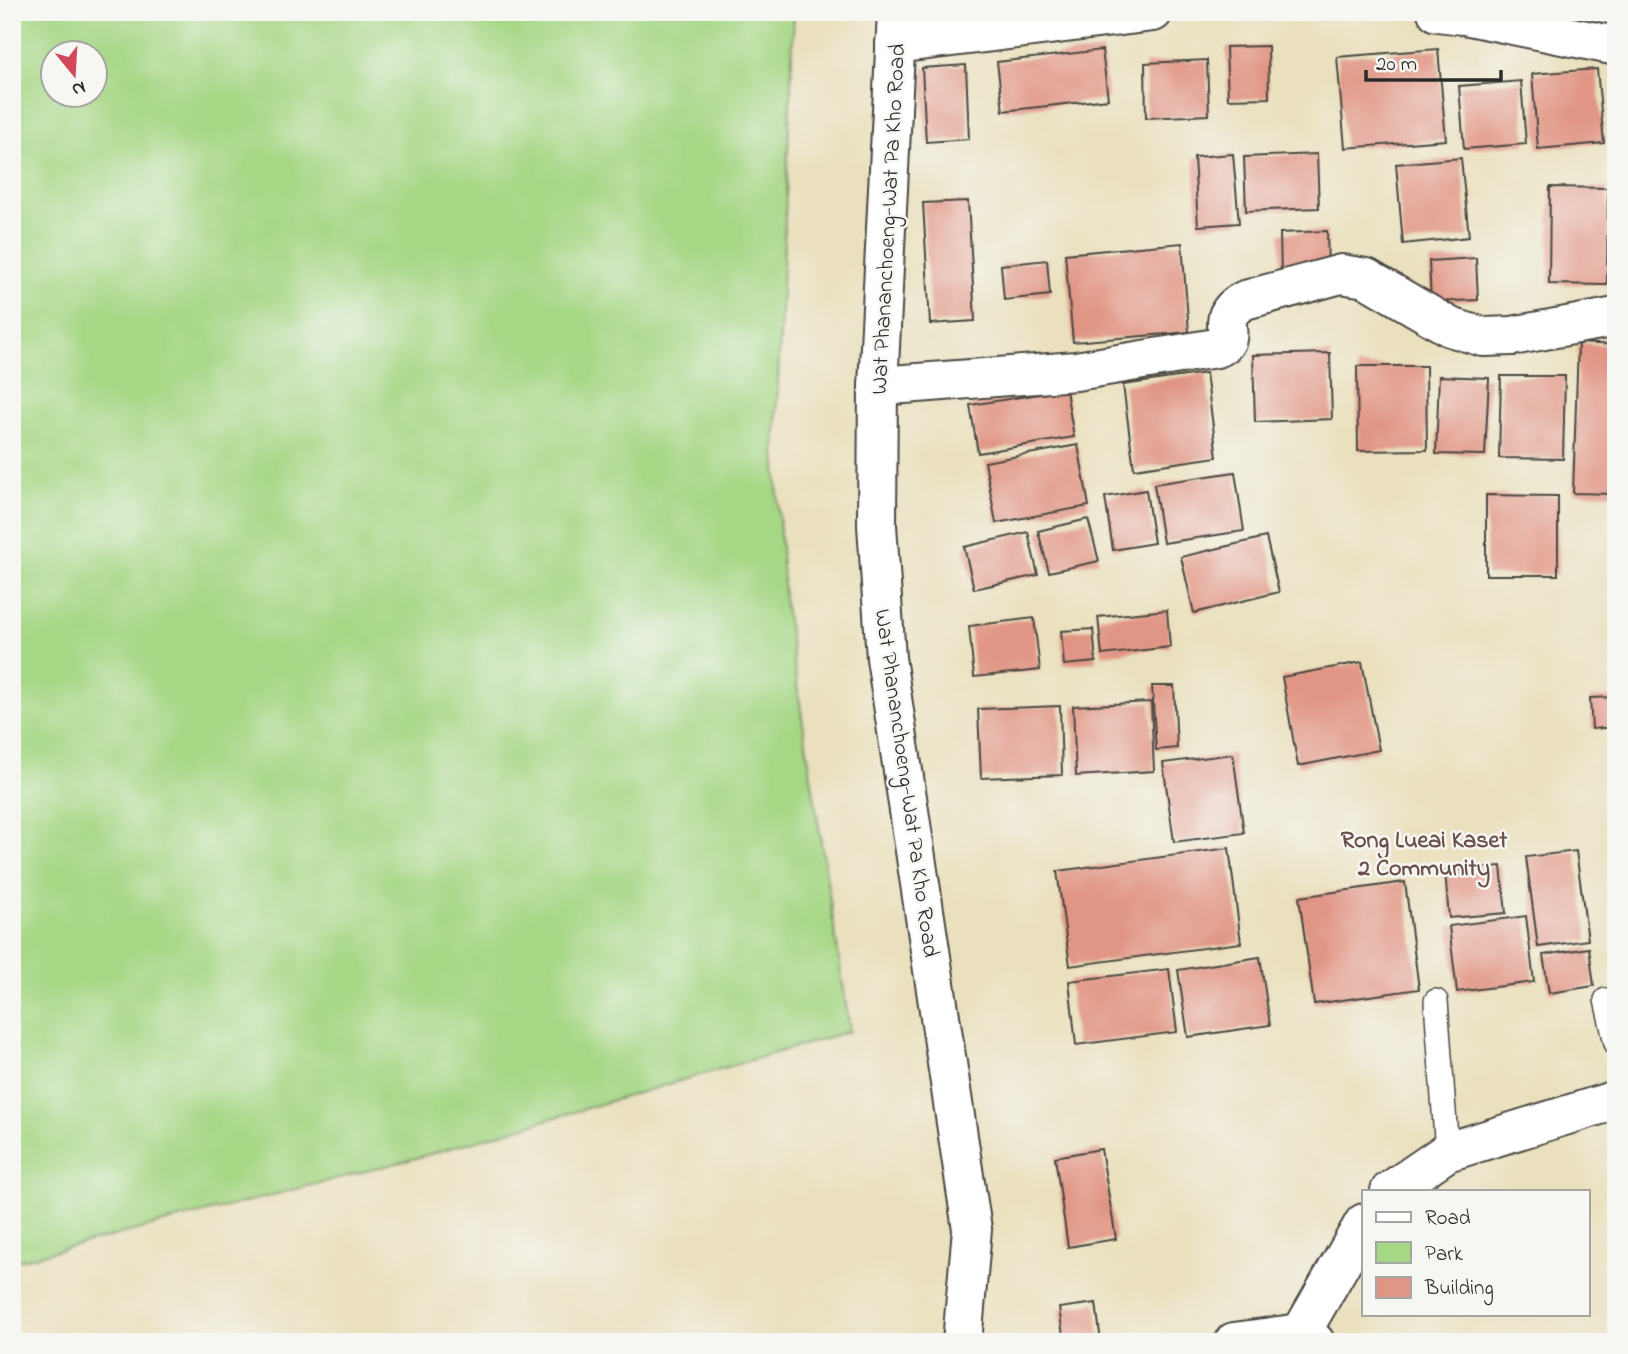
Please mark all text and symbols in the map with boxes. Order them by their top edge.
north arrow [38,38,108,108]
scale bar [1366,38,1500,82]
street label: Wat Phananchoeng-Wat Pa Kho Road [864,43,916,396]
text: 20 m [1376,50,1417,80]
text: N [68,73,89,103]
street label: Wat Phananchoeng-Wat Pa Kho Road [864,607,946,960]
district label: Rong Lueai Kaset 2 Community [1341,824,1508,888]
legend [1362,1190,1590,1316]
text: Road [1425,1204,1471,1234]
text: Park [1425,1240,1464,1270]
text: Building [1424,1274,1494,1306]

